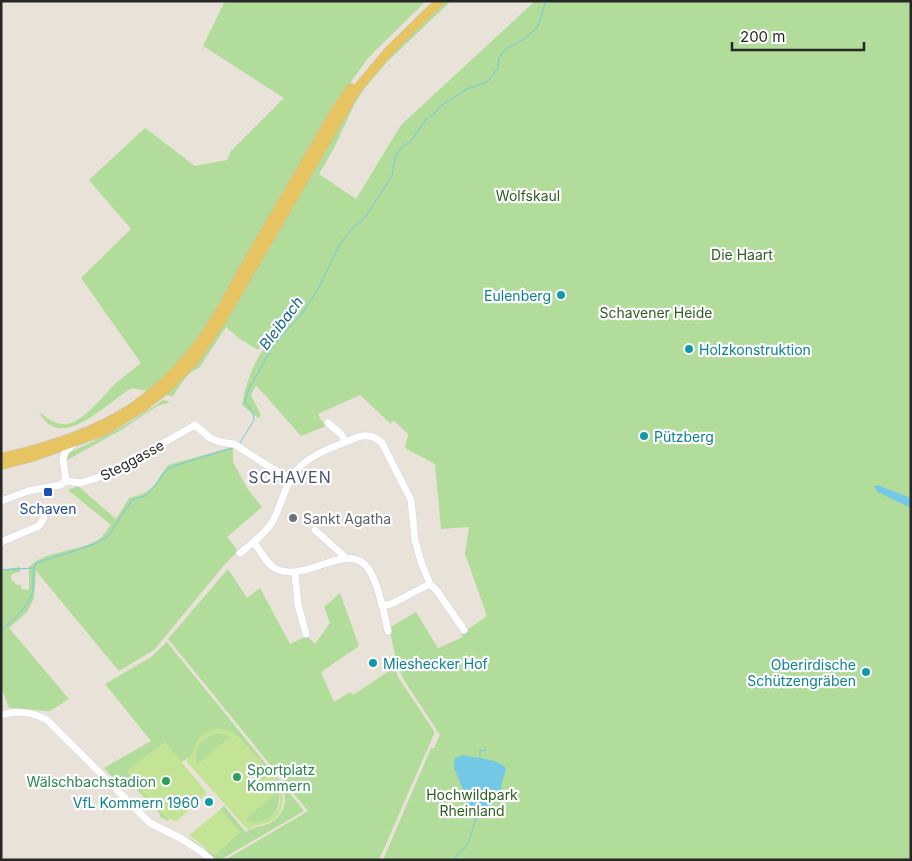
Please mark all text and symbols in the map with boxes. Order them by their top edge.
scale bar [732,20,864,52]
text: 200 m [740,27,785,46]
park label: Wolfskaul [496,187,560,204]
park label: Die Haart [711,246,773,263]
place label: Eulenberg [484,287,551,304]
marker: Eulenberg [555,289,567,301]
water label: Bleibach [255,293,307,353]
park label: Schavener Heide [599,304,713,321]
place label: Holzkonstruktion [699,341,811,358]
marker: Holzkonstruktion [683,343,695,355]
place label: Pützberg [654,428,714,445]
marker: Pützberg [638,430,650,442]
street label: Steggasse [97,436,167,484]
district label: SCHAVEN [248,467,332,487]
marker: Schaven [42,486,54,498]
place label: Schaven [20,500,76,517]
place label: Sankt Agatha [303,510,391,527]
marker: Sankt Agatha [287,512,299,524]
place label: Mieshecker Hof [383,655,488,672]
place label: Oberirdische Schützengräben [747,656,856,689]
marker: Mieshecker Hof [367,657,379,669]
marker: Oberirdische Schützengräben [860,666,872,678]
place label: Sportplatz Kommern [247,761,315,794]
marker: Sportplatz Kommern [231,771,243,783]
place label: Wälschbachstadion [27,773,156,790]
marker: Wälschbachstadion [160,775,172,787]
park label: Hochwildpark Rheinland [426,786,518,819]
place label: VfL Kommern 1960 [73,794,199,811]
marker: VfL Kommern 1960 [203,796,215,808]

